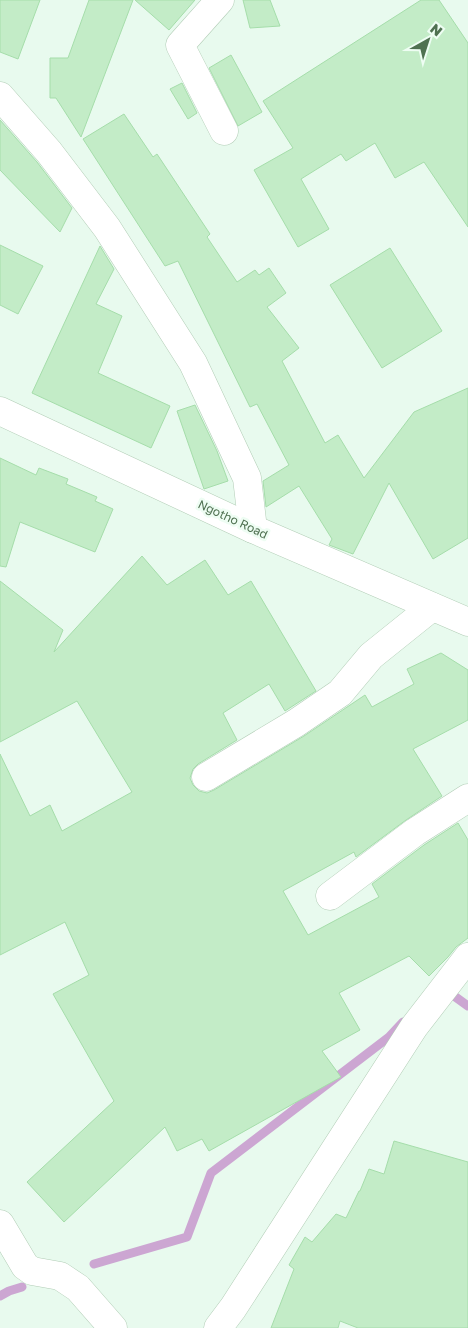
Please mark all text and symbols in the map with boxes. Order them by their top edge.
north arrow [403,15,453,65]
text: N [427,20,446,39]
street label: Ngotho Road [196,496,270,542]

